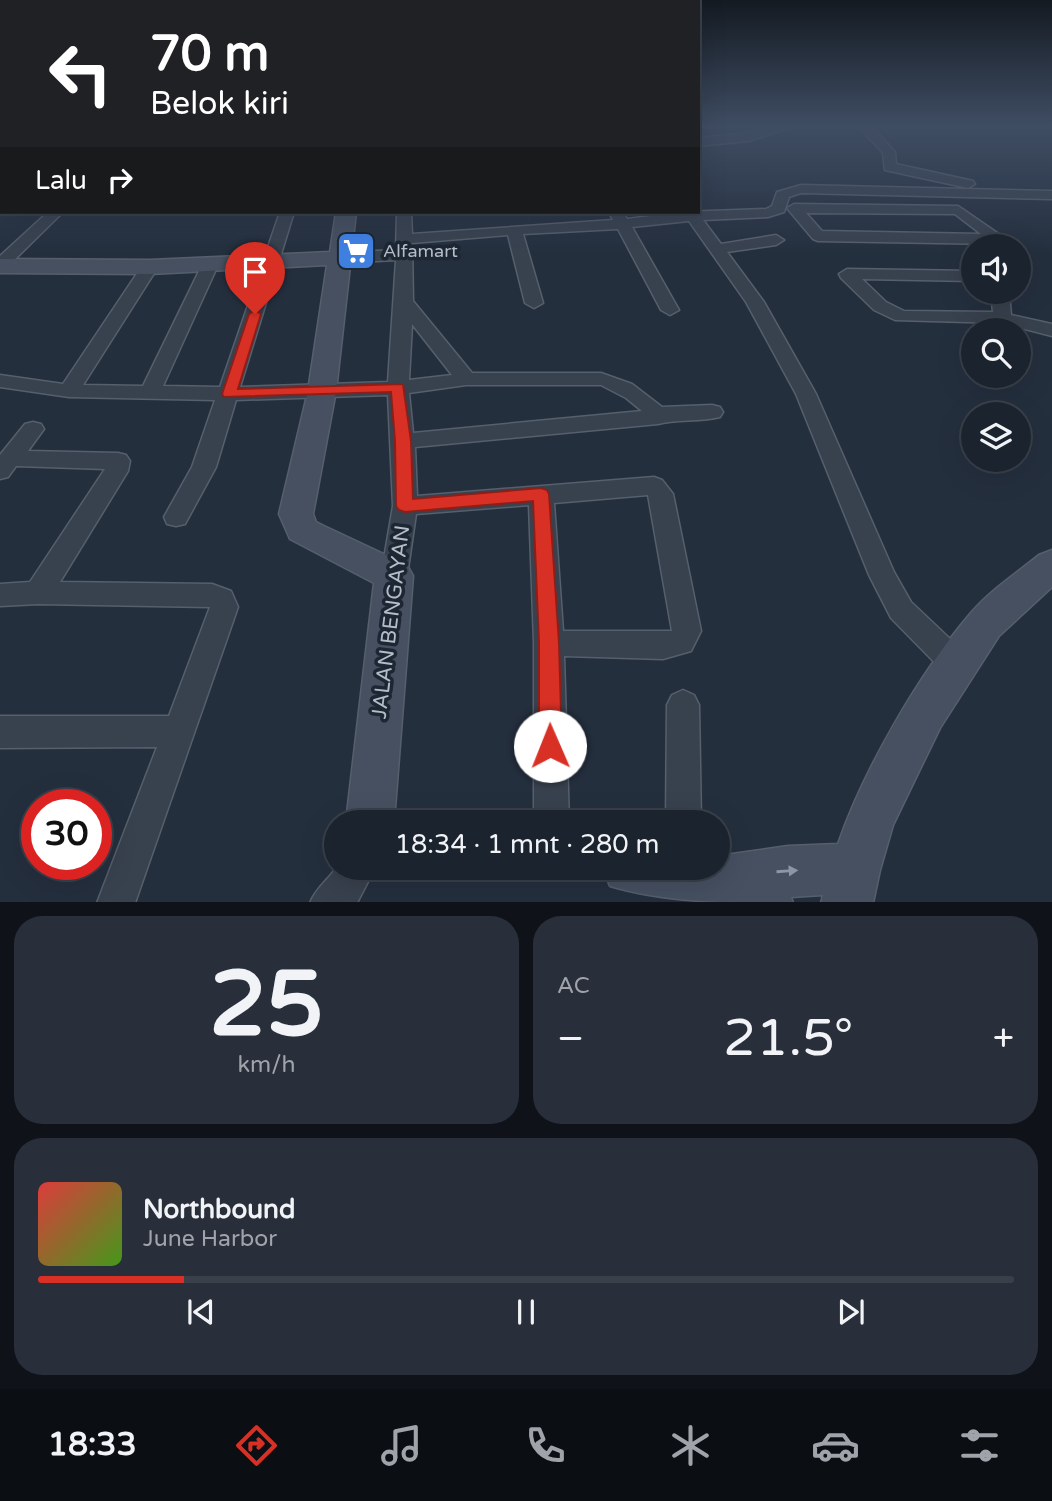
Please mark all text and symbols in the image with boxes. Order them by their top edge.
text: 70 m [150,25,269,84]
icon: left [35,28,126,119]
text: Belok kiri [150,85,289,123]
icon: right [101,161,139,199]
text: Lalu [35,165,87,196]
supermarket icon: Alfamart [335,230,377,272]
map controls [961,234,1031,472]
button: sound [961,234,1031,304]
place label: Alfamart [383,240,458,262]
pin [225,242,285,314]
icon: arrive [236,253,274,291]
button: search [961,318,1031,388]
button: layers [961,402,1031,472]
street label: JALAN BENGAYAN [367,524,415,720]
position arrow [513,709,587,783]
speed limit sign: 30 [21,789,112,880]
text: 18:34 · 1 mnt · 280 m [395,829,659,860]
one-way arrow [777,866,799,877]
text: 25 [209,950,324,1060]
text: AC [557,972,590,1000]
text: 21.5° [723,1007,853,1070]
text: − [557,1016,584,1062]
text: + [993,1016,1014,1062]
text: km/h [238,1051,295,1079]
text: Northbound [143,1194,295,1225]
text: June Harbor [143,1225,277,1253]
icon: previous [182,1293,220,1331]
icon: pause [507,1293,545,1331]
icon: next [832,1293,870,1331]
icon: directions [232,1421,281,1470]
icon: music [377,1421,426,1470]
icon: phone [521,1421,570,1470]
icon: climate [666,1421,715,1470]
icon: car [811,1421,860,1470]
icon: filters [955,1421,1004,1470]
text: 18:33 [48,1426,137,1464]

